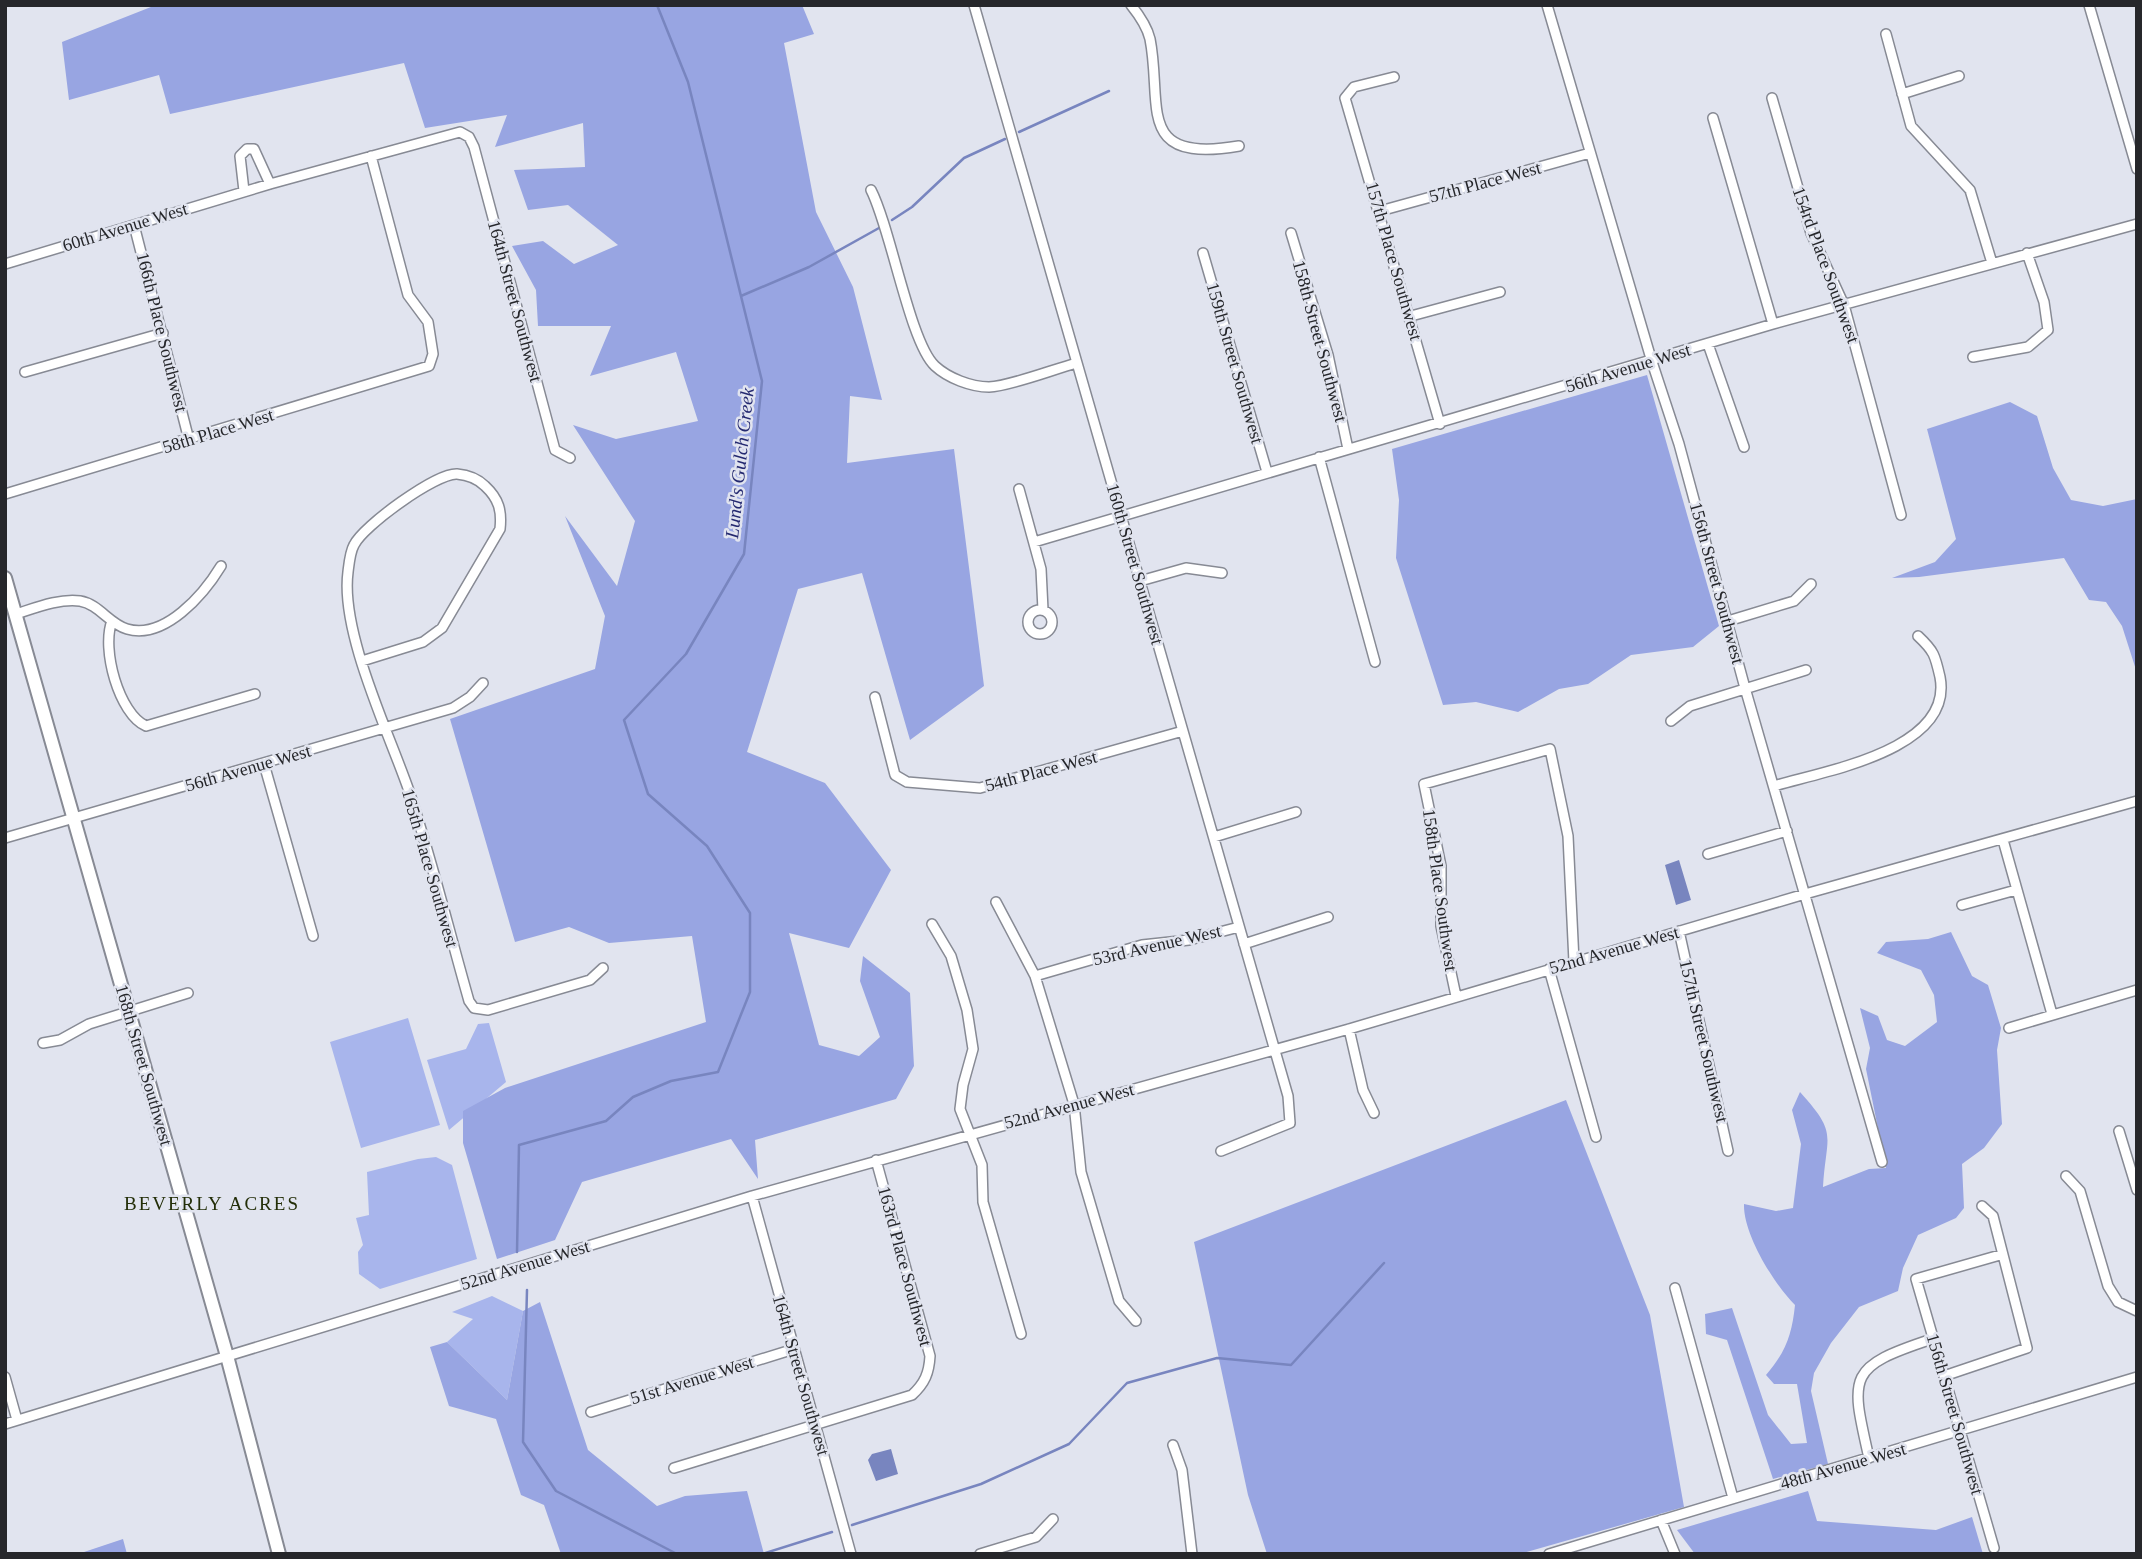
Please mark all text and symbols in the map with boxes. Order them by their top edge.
street label: 57th Place West [1427,157,1543,207]
street label: 157th Place Southwest [1362,179,1426,343]
street label: 154rd Place Southwest [1788,184,1864,346]
street label: 60th Avenue West [60,198,190,256]
street label: 164th Street Southwest [484,218,546,384]
street label: 166th Place Southwest [132,250,192,414]
street label: 158th Street Southwest [1289,258,1351,424]
street label: 159th Street Southwest [1202,280,1268,446]
street label: 56th Avenue West [1563,339,1693,397]
water label: Lund's Gulch Creek [721,386,758,540]
street label: 58th Place West [160,405,276,457]
street label: 160th Street Southwest [1102,481,1168,647]
street label: 156th Street Southwest [1686,500,1748,666]
street label: 56th Avenue West [183,740,313,796]
street label: 54th Place West [983,746,1099,796]
street label: 165th Place Southwest [398,786,462,950]
street label: 158th Place Southwest [1419,807,1461,973]
street label: 53rd Avenue West [1091,921,1223,969]
street label: 52nd Avenue West [1547,922,1681,978]
street label: 157th Street Southwest [1675,957,1733,1125]
street label: 168th Street Southwest [111,982,177,1148]
street label: 52nd Avenue West [1002,1079,1136,1133]
street label: 163rd Place Southwest [874,1184,936,1348]
district label: BEVERLY ACRES [124,1193,300,1214]
street label: 52nd Avenue West [458,1236,592,1294]
street label: 164th Street Southwest [768,1292,834,1458]
street label: 156th Street Southwest [1922,1331,1988,1497]
street label: 51st Avenue West [628,1352,756,1408]
street label: 48th Avenue West [1778,1438,1908,1494]

